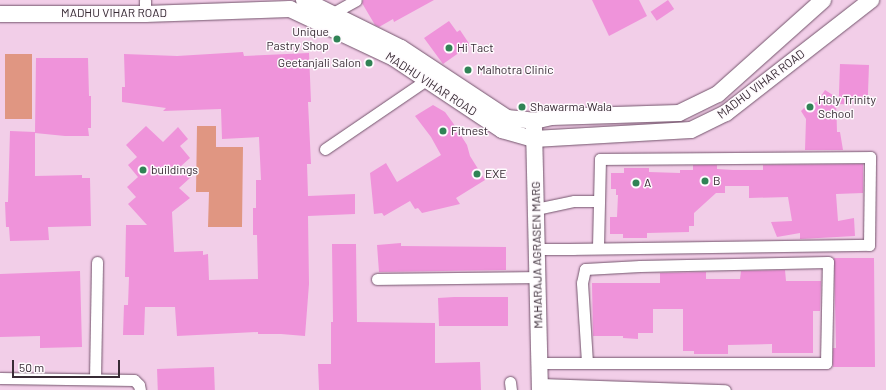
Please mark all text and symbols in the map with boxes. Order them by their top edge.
street label: MADHU VIHAR ROAD [61,6,167,20]
place label: Unique Pastry Shop [266,25,329,53]
marker: Unique Pastry Shop [332,34,342,44]
place label: Hi Tact [457,41,494,55]
marker: Hi Tact [444,43,454,53]
street label: MADHU VIHAR ROAD [714,46,808,122]
street label: MADHU VIHAR ROAD [383,49,479,119]
place label: Geetanjali Salon [278,56,361,70]
marker: Geetanjali Salon [364,58,374,68]
place label: Malhotra Clinic [477,63,553,77]
marker: Malhotra Clinic [462,64,474,76]
place label: Holy Trinity School [818,93,876,121]
place label: Shawarma Wala [530,100,612,114]
marker: Shawarma Wala [517,102,527,112]
marker: Holy Trinity School [805,102,815,112]
place label: Fitnest [451,124,488,138]
marker: Fitnest [438,126,448,136]
place label: buildings [151,163,198,177]
marker: buildings [138,165,148,175]
place label: EXE [485,167,507,181]
marker: EXE [472,169,482,179]
place label: B [713,174,721,188]
place label: A [644,176,651,190]
marker: B [700,176,710,186]
marker: A [631,178,641,188]
street label: MAHARAJA AGRASEN MARG [529,181,545,329]
scale bar [14,352,122,378]
text: 50 m [19,360,44,374]

